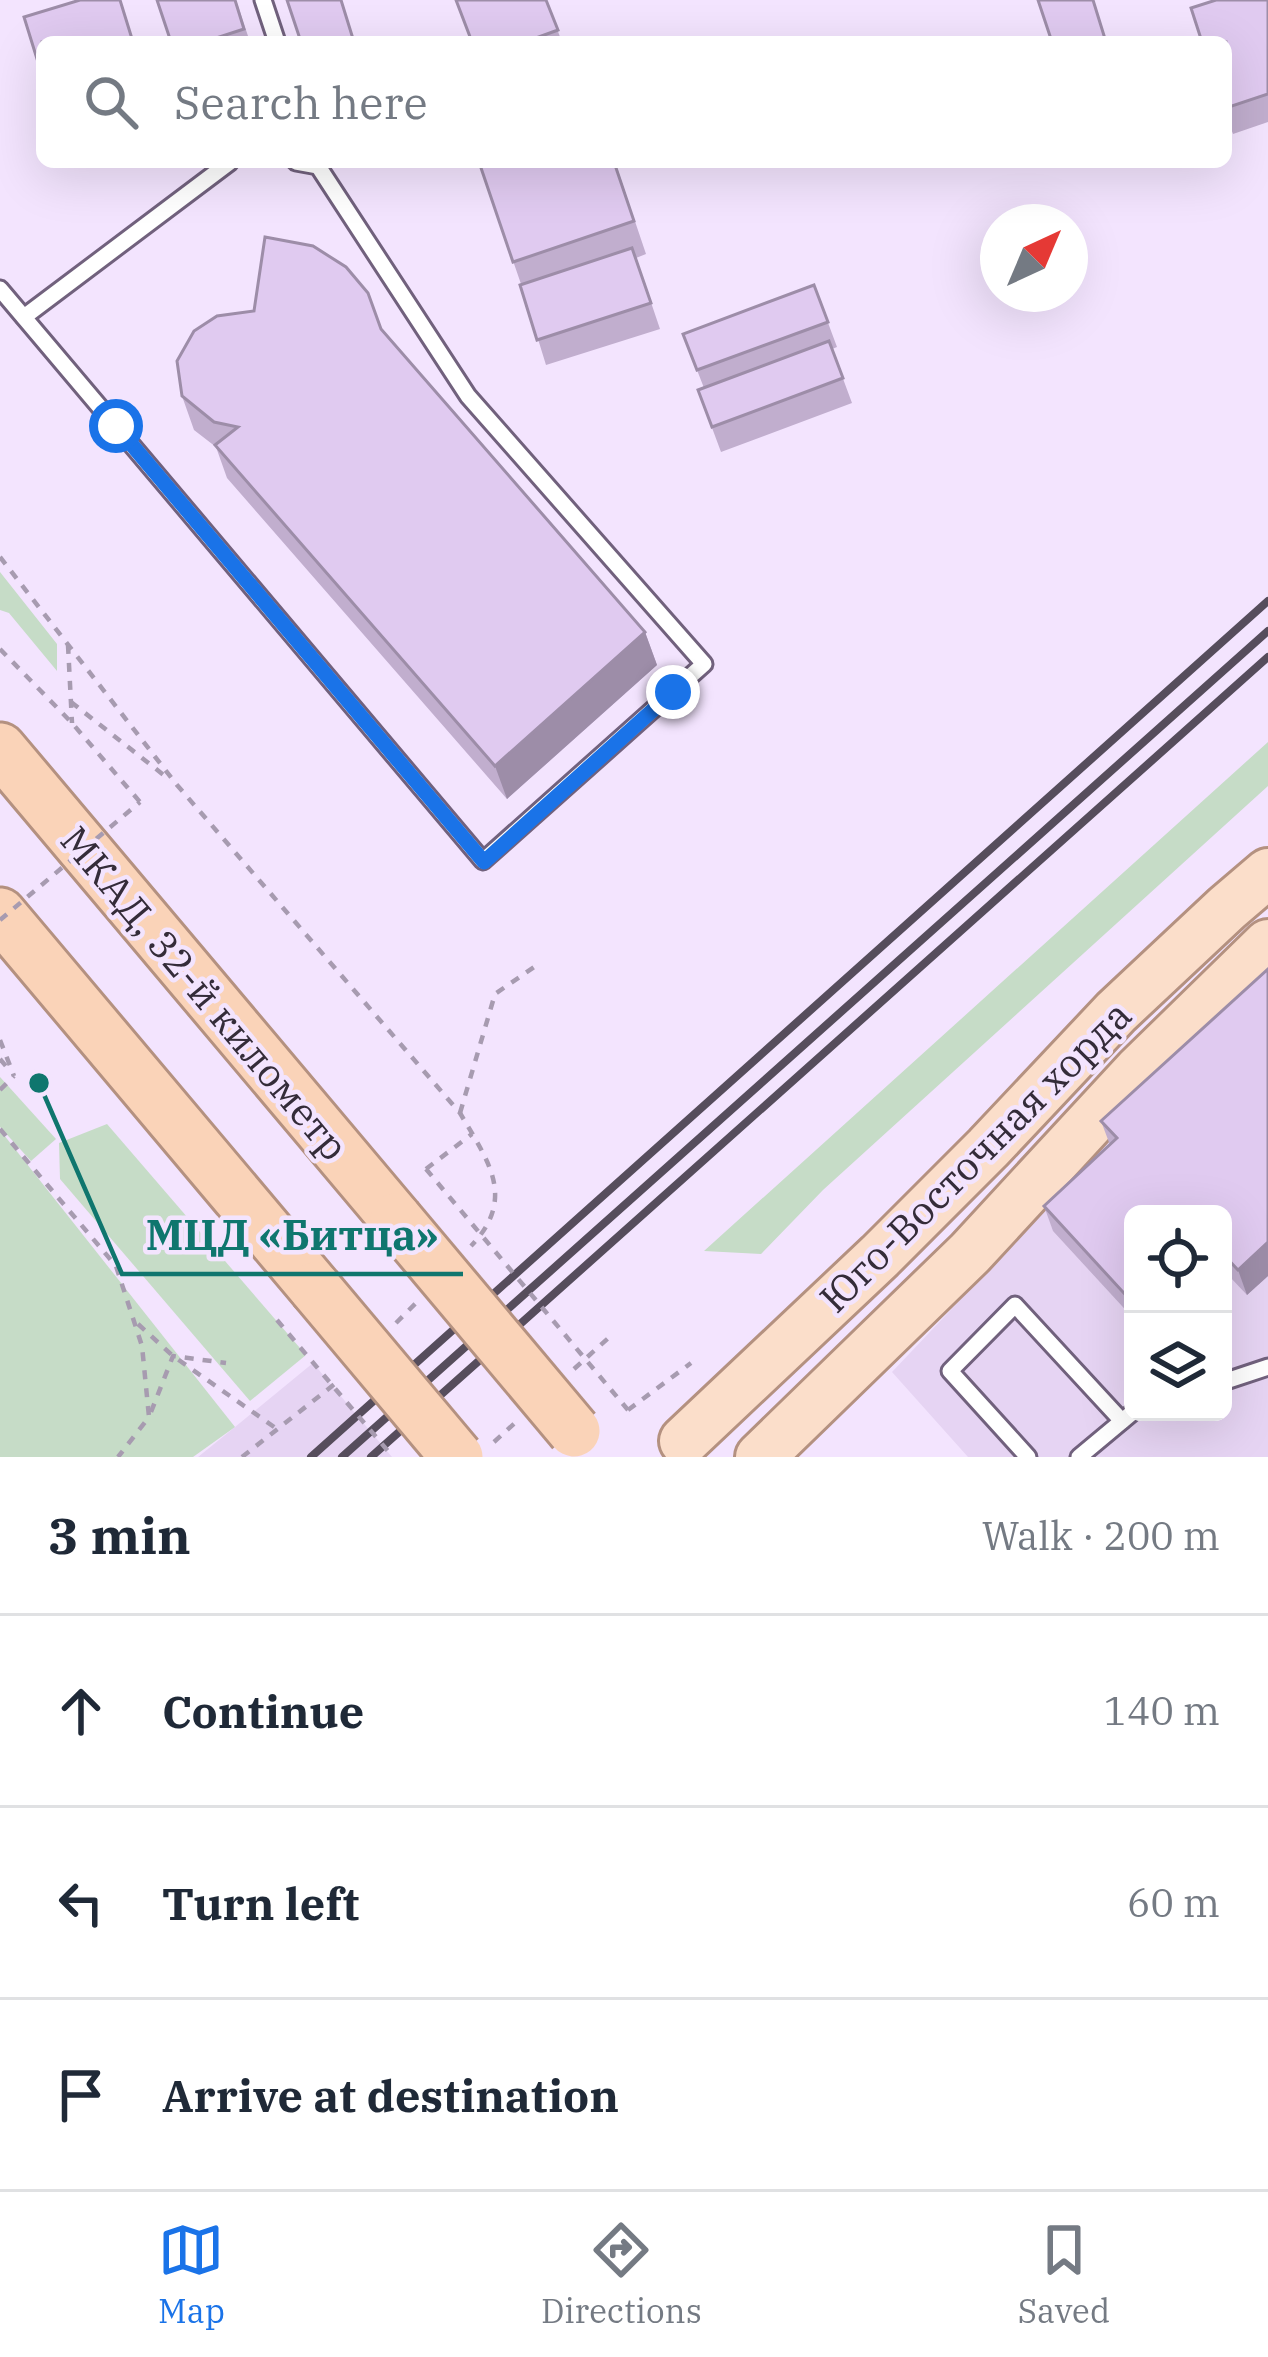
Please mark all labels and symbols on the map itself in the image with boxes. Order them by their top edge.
north arrow [980,204,1088,312]
route start [89,399,143,453]
route end [646,665,700,719]
street label: МКАД, 32-й километр [50,815,360,1171]
street label: Юго-Восточная хорда [808,989,1142,1323]
callout: МЦД «Битца» [122,1196,463,1274]
text: МЦД «Битца» [146,1207,438,1262]

